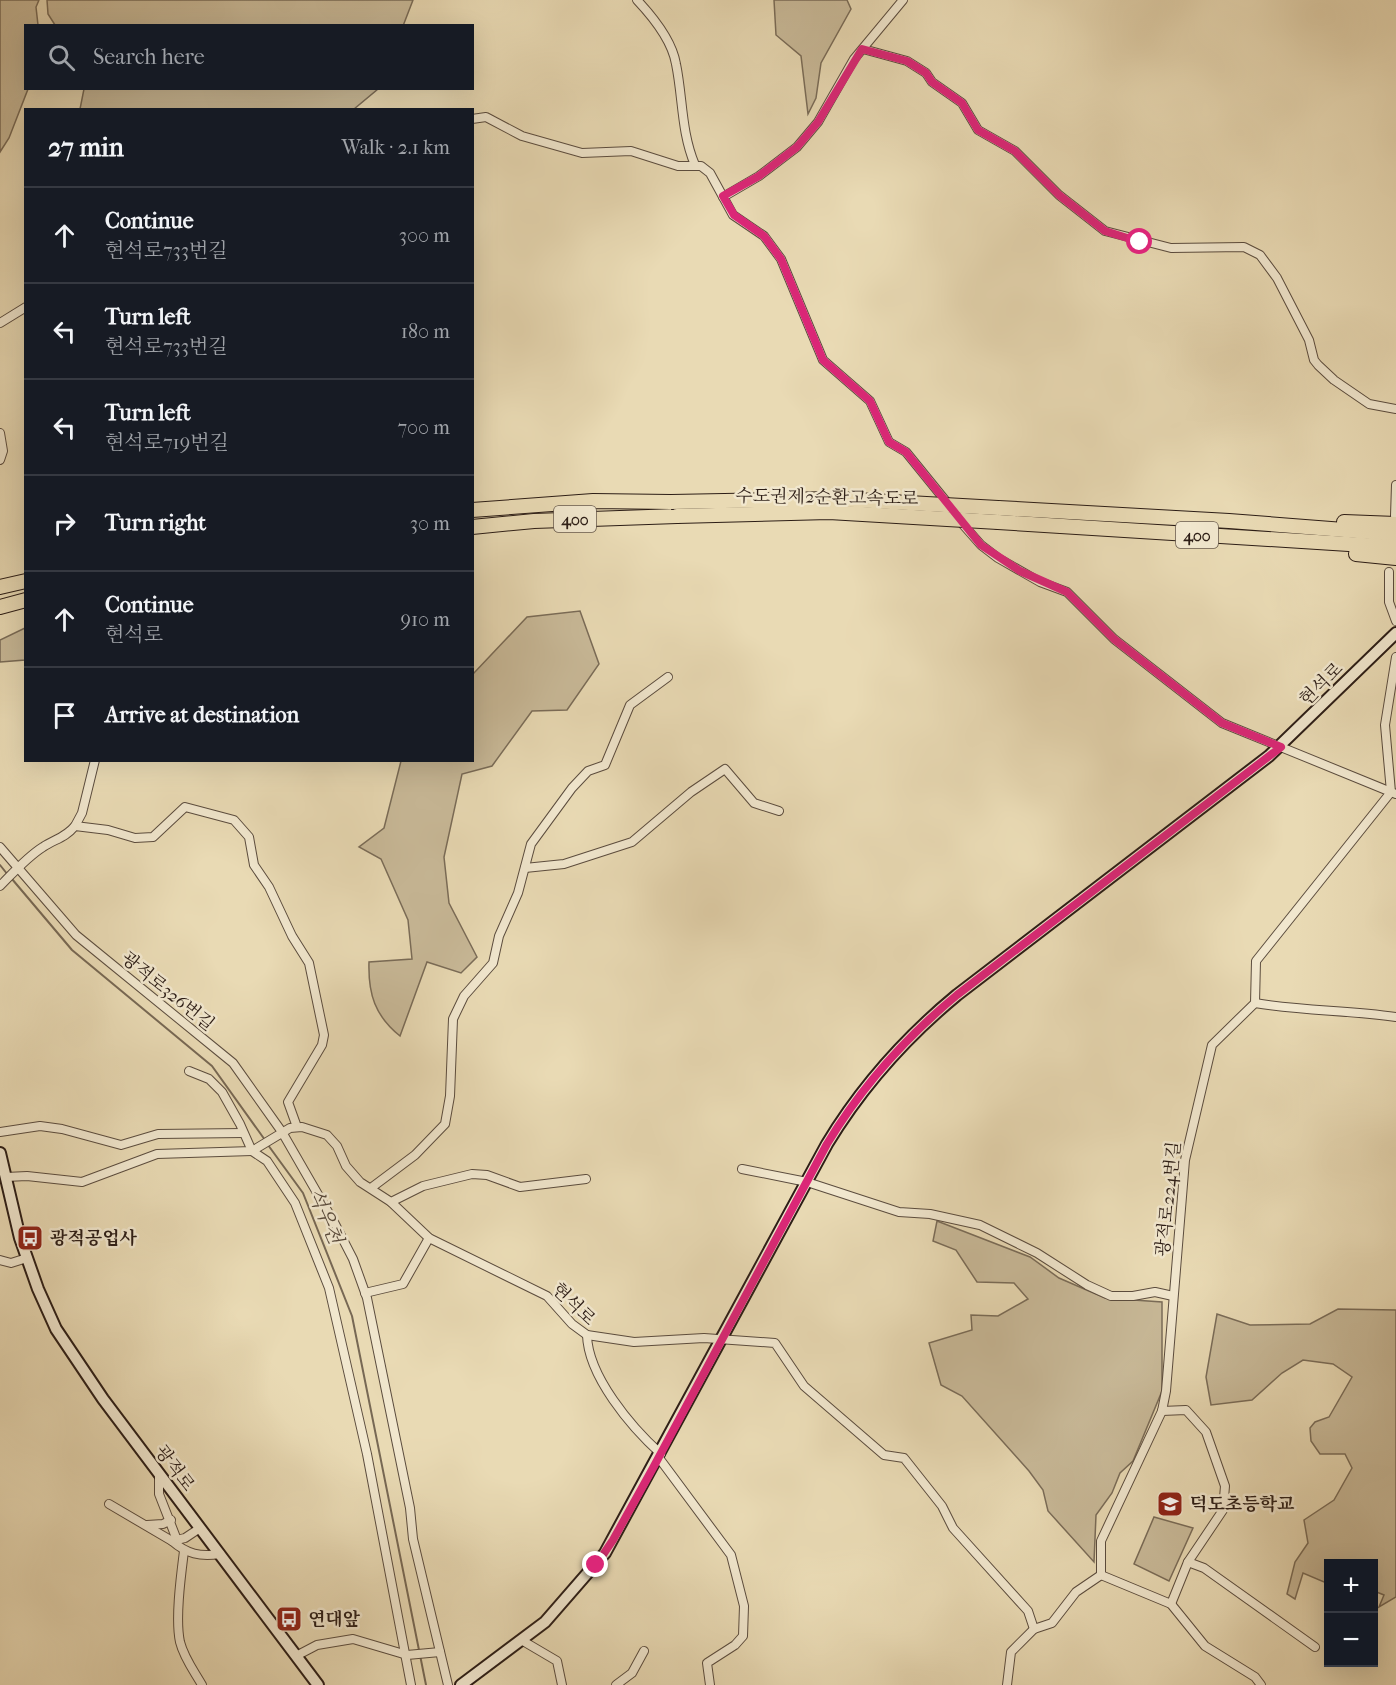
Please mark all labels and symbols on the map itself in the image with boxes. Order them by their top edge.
route start [1126,228,1152,254]
street label: 수도권제2순환고속도로 [735,485,919,510]
road number: 400 [554,506,596,532]
road number: 400 [1176,522,1218,548]
street label: 현석로 [1295,658,1347,710]
street label: 광적로326번길 [117,948,218,1035]
street label: 광적로224번길 [1152,1140,1185,1258]
water label: 석우천 [304,1185,348,1249]
bus stop icon: 광적공업사 [15,1223,45,1253]
place label: 광적공업사 [50,1228,138,1249]
street label: 현석로 [548,1279,600,1330]
street label: 광적로 [151,1441,199,1495]
school or university icon: 덕도초등학교 [1155,1489,1185,1519]
place label: 덕도초등학교 [1190,1494,1295,1515]
route end [582,1551,608,1577]
bus stop icon: 연대앞 [274,1604,304,1634]
place label: 연대앞 [308,1609,361,1630]

